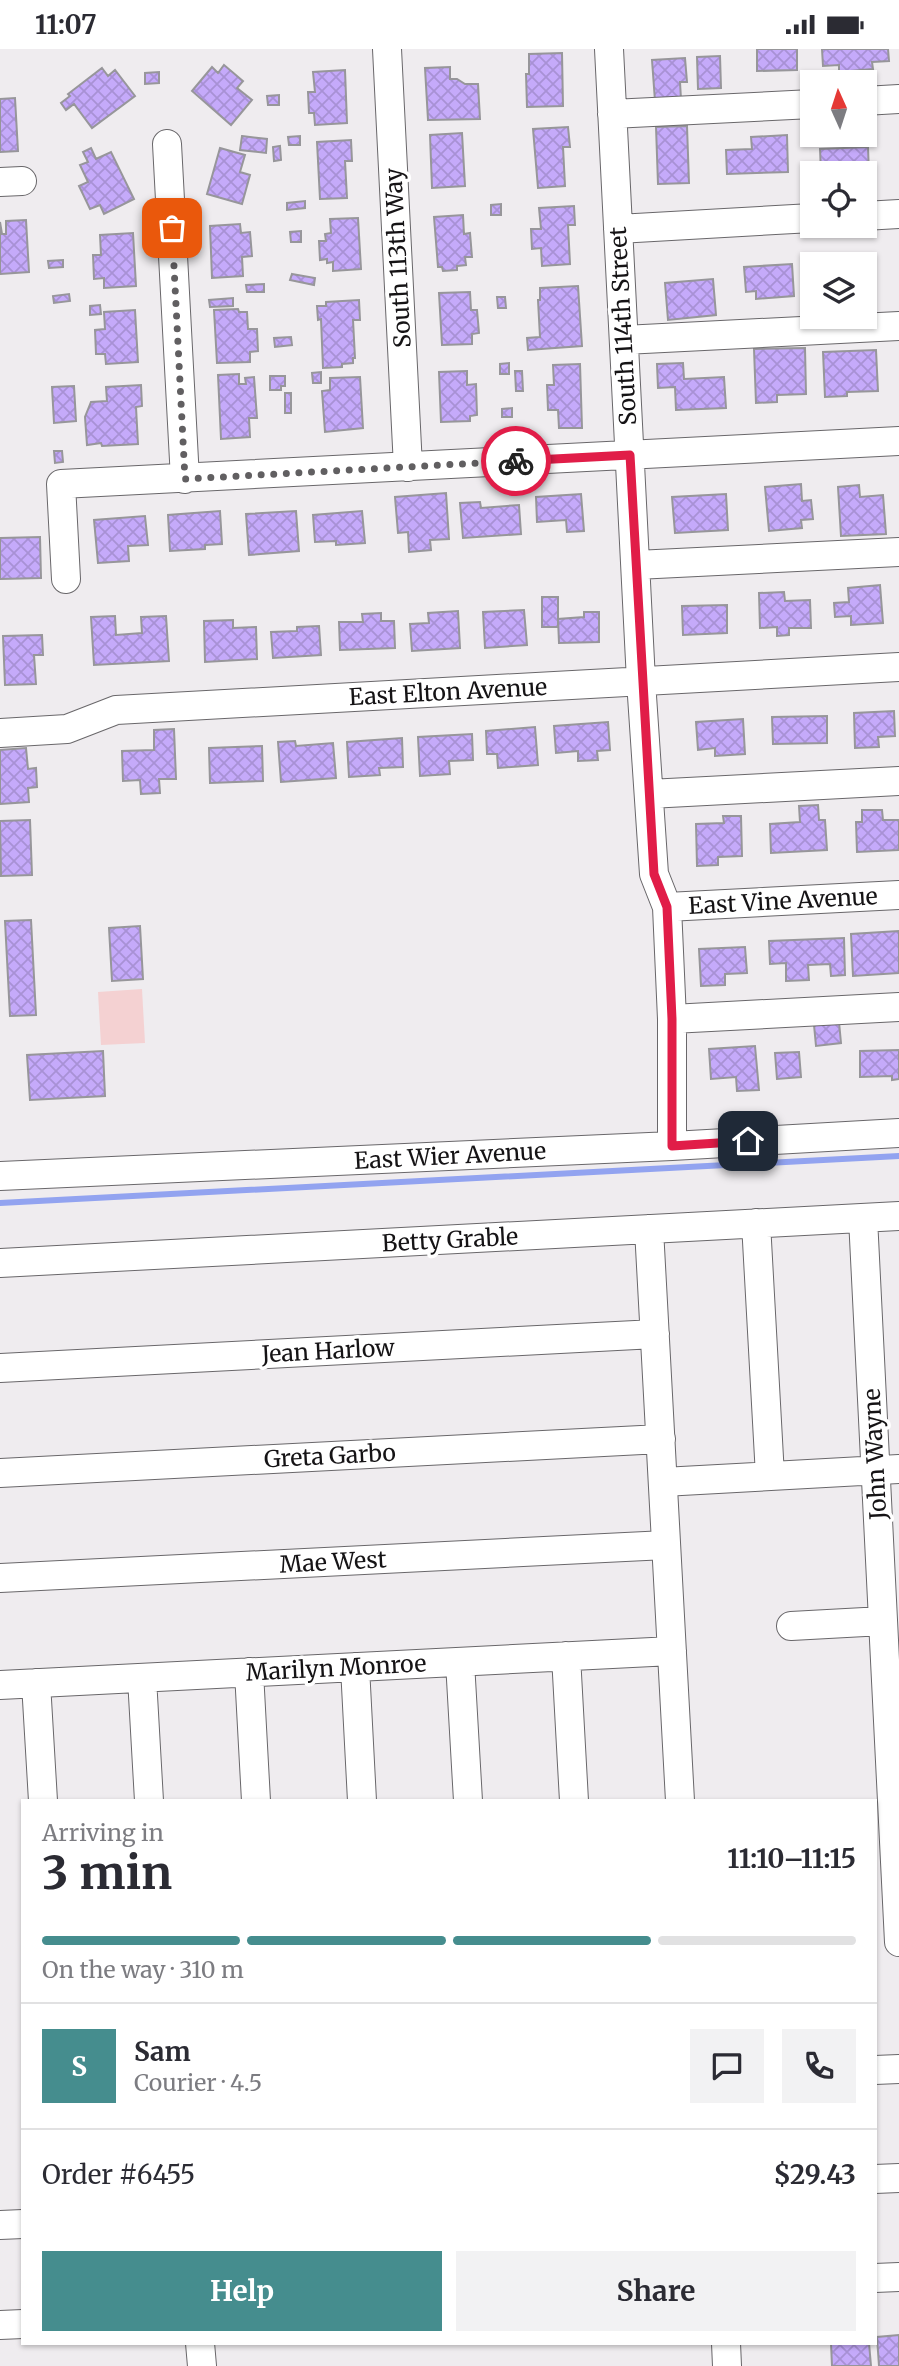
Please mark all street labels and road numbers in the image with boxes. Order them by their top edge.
street label: South 113th Way [378,167,417,349]
street label: South 114th Street [603,226,642,426]
street label: East Elton Avenue [348,672,548,711]
street label: East Vine Avenue [688,881,878,920]
street label: East Wier Avenue [353,1136,547,1175]
street label: Betty Grable [381,1221,519,1258]
street label: Jean Harlow [260,1333,396,1369]
street label: John Wayne [857,1388,892,1521]
street label: Greta Garbo [263,1438,397,1473]
street label: Mae West [279,1544,387,1579]
street label: Marilyn Monroe [245,1648,427,1687]

